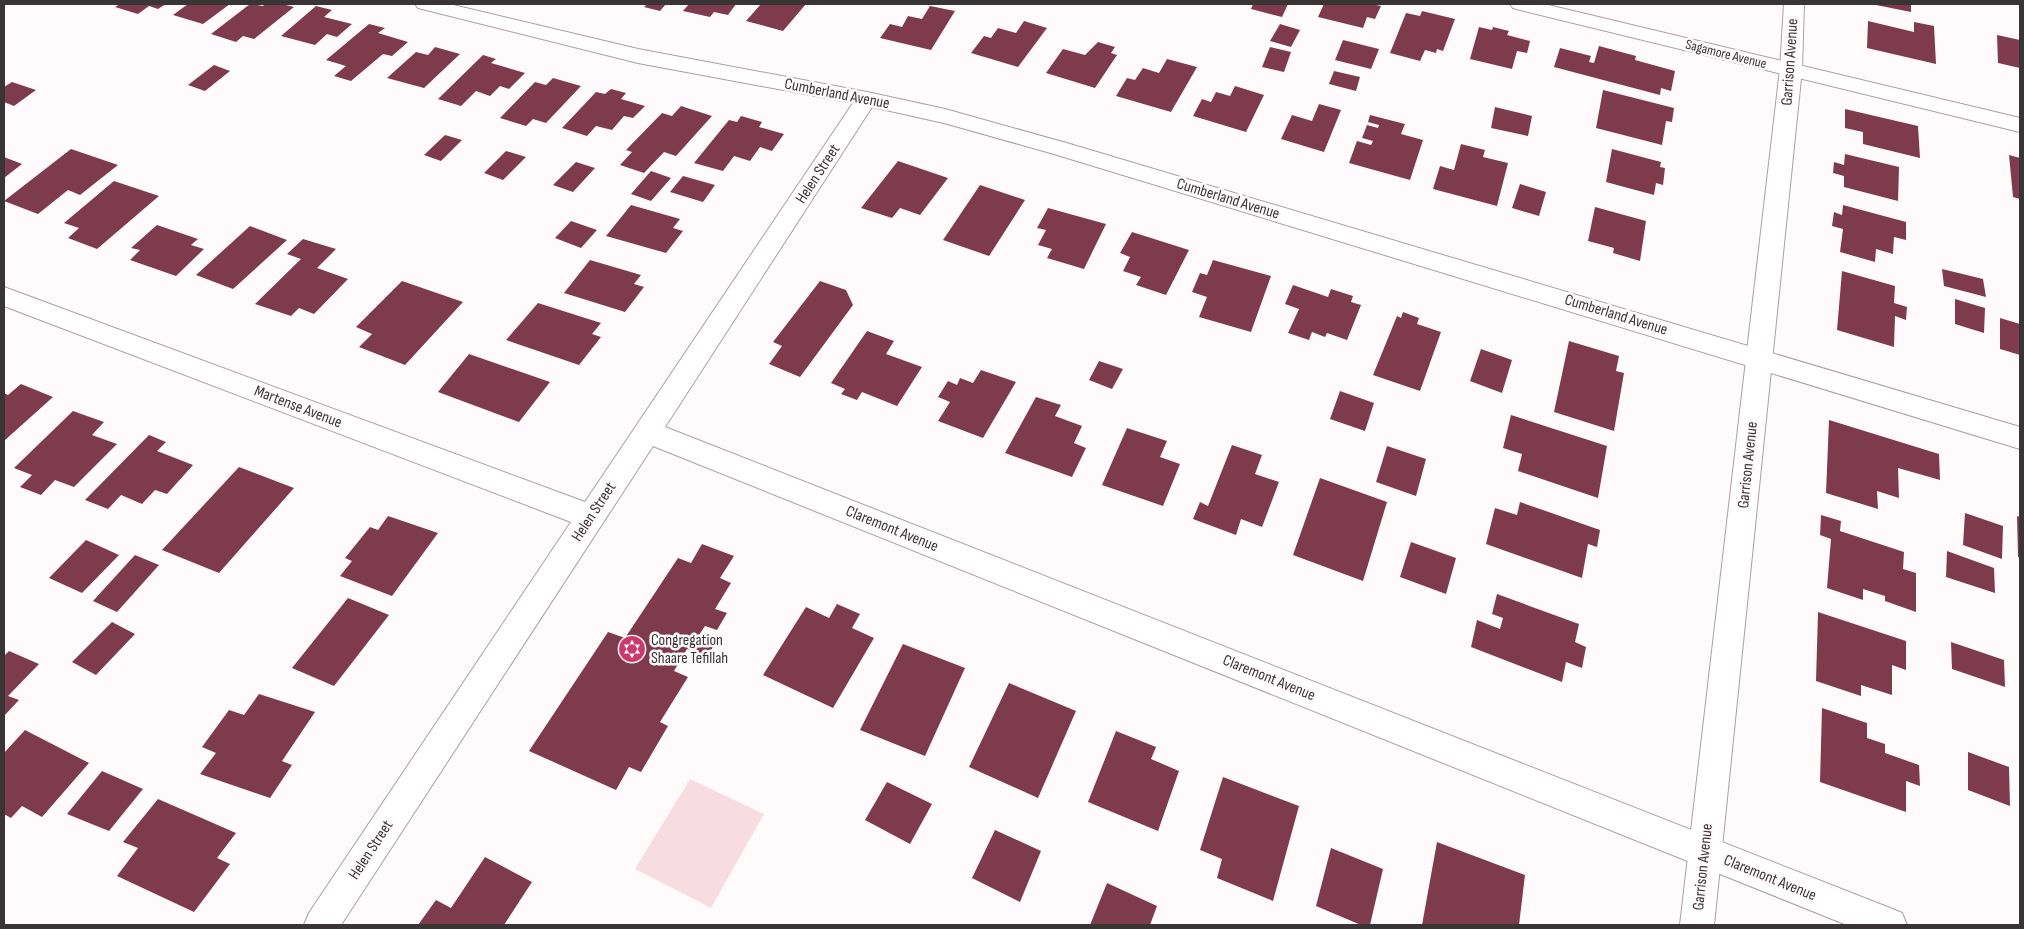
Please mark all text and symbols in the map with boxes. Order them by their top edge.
street label: Garrison Avenue [1777,18,1803,106]
street label: Sagamore Avenue [1684,36,1768,72]
street label: Cumberland Avenue [783,75,891,113]
street label: Helen Street [792,141,844,207]
street label: Cumberland Avenue [1174,174,1282,224]
street label: Cumberland Avenue [1562,290,1670,340]
street label: Martense Avenue [251,382,345,432]
street label: Garrison Avenue [1734,421,1762,509]
street label: Helen Street [568,479,620,545]
street label: Claremont Avenue [843,502,941,556]
place label: Congregation Shaare Tefillah [651,631,728,668]
synagogue icon: Congregation Shaare Tefillah [617,634,647,664]
street label: Claremont Avenue [1220,651,1318,705]
street label: Helen Street [345,817,397,883]
street label: Garrison Avenue [1689,823,1717,911]
street label: Claremont Avenue [1721,851,1819,905]

